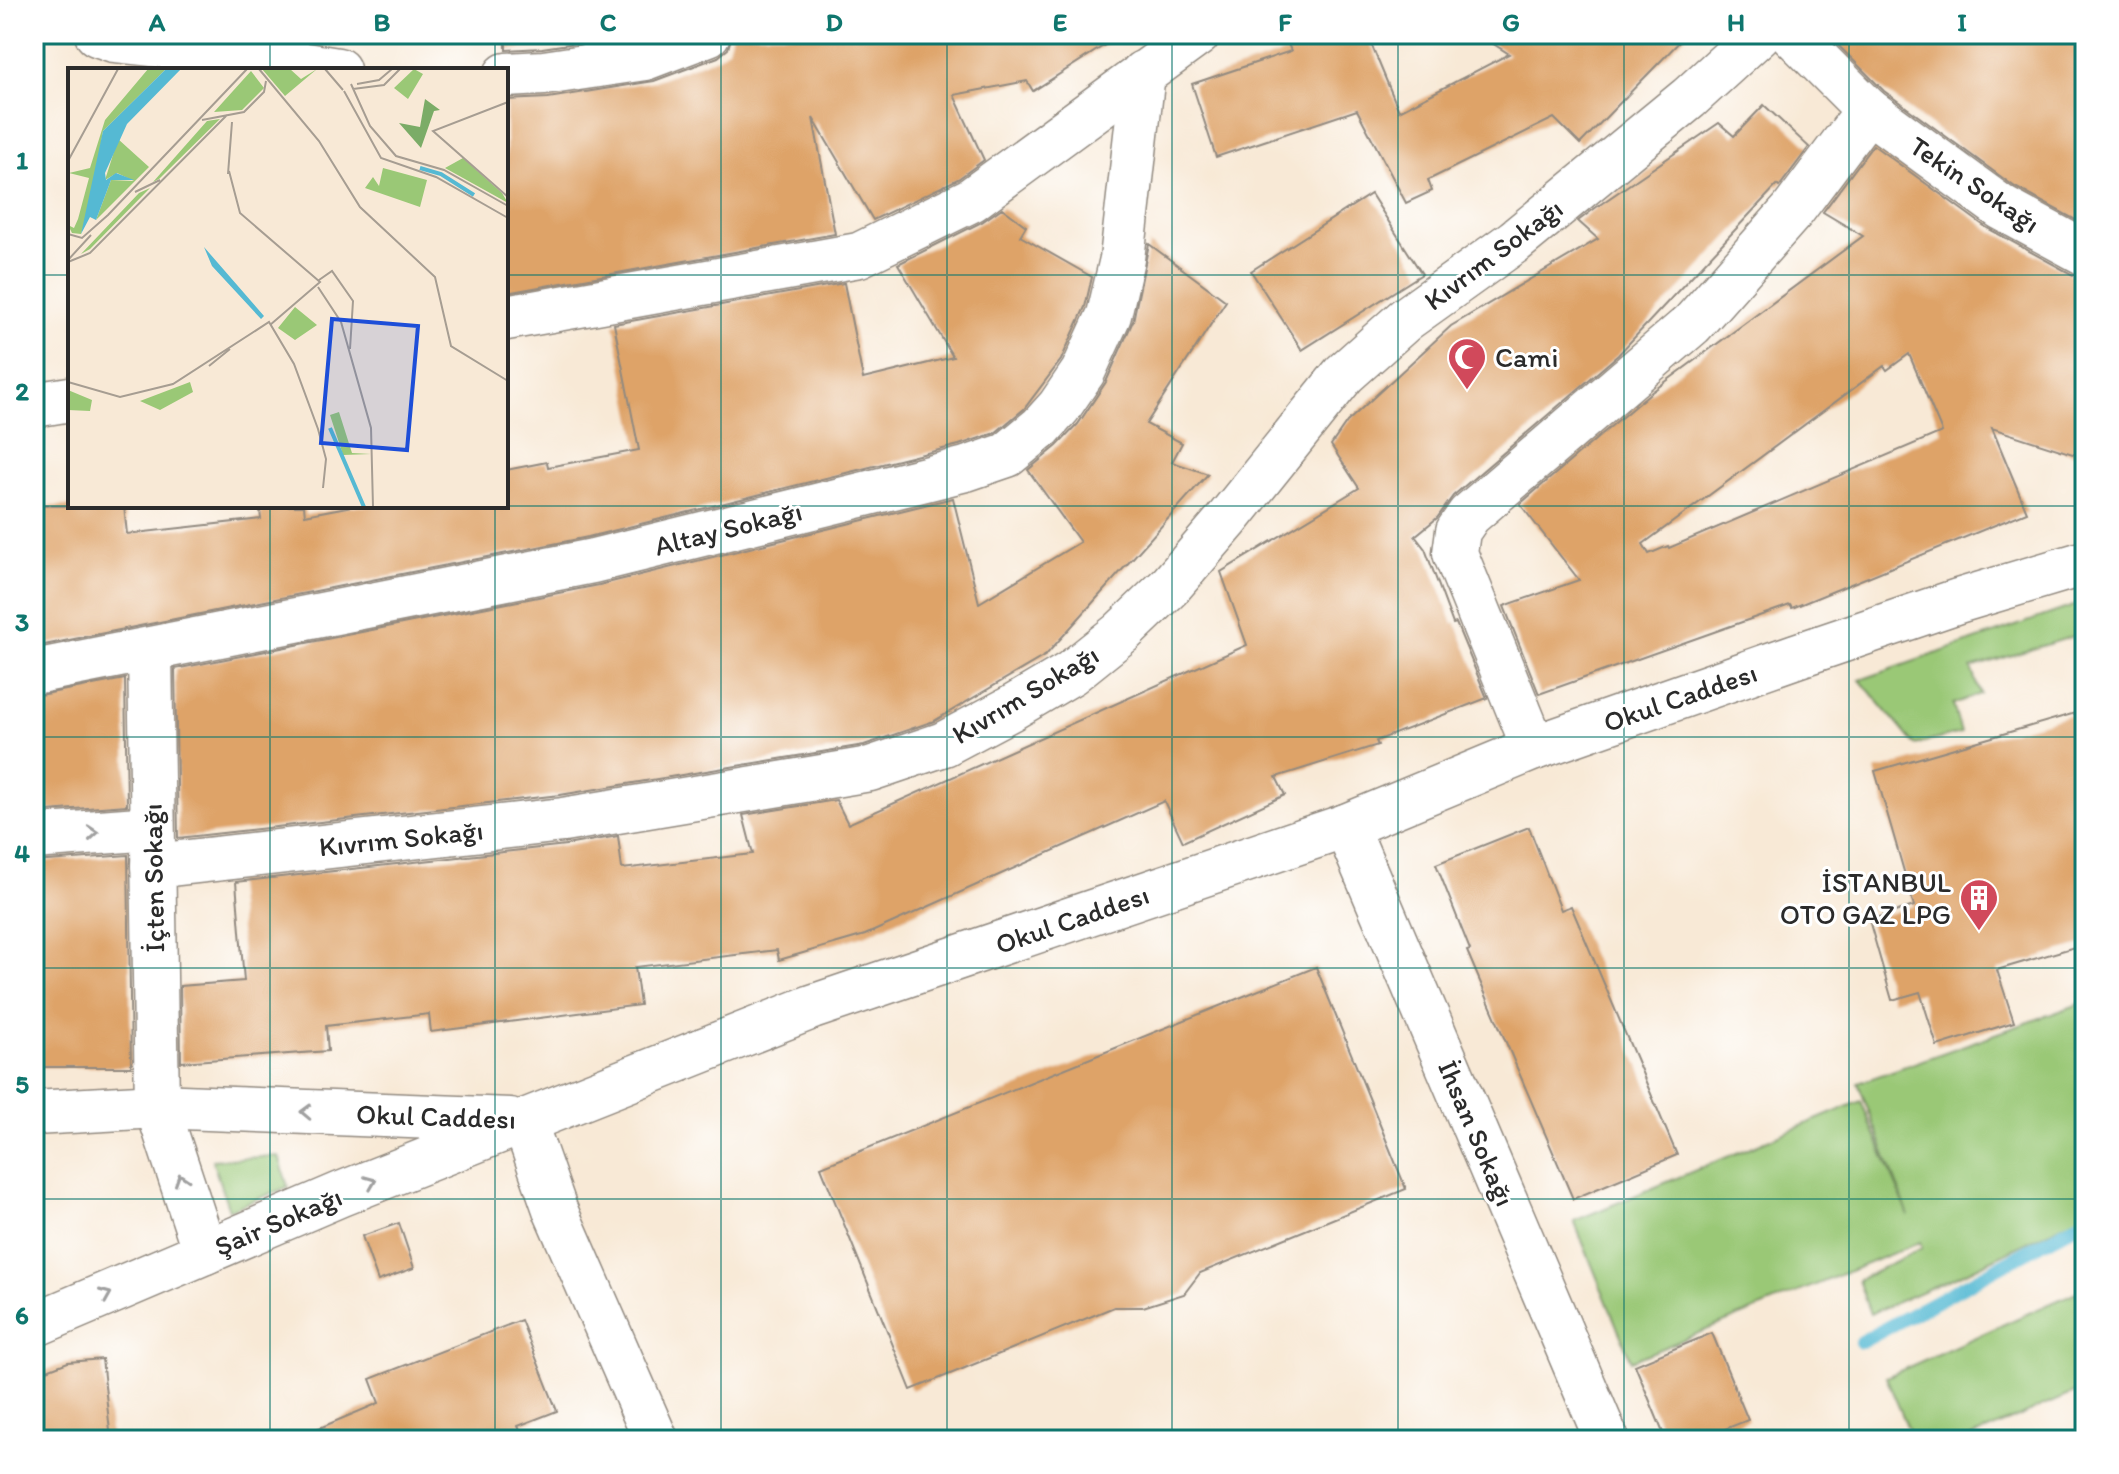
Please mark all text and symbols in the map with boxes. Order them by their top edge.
text: A [148,6,166,38]
text: B [374,6,391,38]
text: C [600,6,617,38]
text: D [825,6,843,38]
text: E [1053,6,1067,38]
text: F [1278,6,1292,38]
text: G [1502,6,1520,38]
text: H [1727,6,1745,38]
text: I [1957,6,1967,38]
inset map [68,68,508,508]
street label: Tekin Sokağı [1903,128,2047,240]
text: 1 [16,144,28,176]
street label: Kıvrım Sokağı [1417,191,1569,317]
mosque icon: Cami [1446,336,1488,391]
place label: Cami [1495,340,1558,374]
text: 2 [15,375,29,407]
street label: Altay Sokağı [651,493,805,563]
text: 3 [15,606,29,638]
street label: Kıvrım Sokağı [946,637,1104,751]
street label: Okul Caddesı [1599,655,1761,739]
street label: İçten Sokağı [135,803,171,953]
street label: Kıvrım Sokağı [317,812,485,864]
one-way arrow [87,824,100,841]
text: 4 [14,837,30,869]
place label: İSTANBUL OTO GAZ LPG [1780,865,1951,931]
street label: Okul Caddesı [991,877,1153,961]
building icon: İSTANBUL OTO GAZ LPG [1958,877,2000,932]
street label: İhsan Sokağı [1431,1055,1523,1211]
text: 5 [15,1068,29,1100]
street label: Okul Caddesı [355,1096,517,1136]
one-way arrow [299,1104,312,1121]
one-way arrow [174,1173,190,1187]
one-way arrow [363,1175,377,1192]
street label: Şair Sokağı [209,1179,347,1263]
one-way arrow [97,1288,112,1304]
text: 6 [15,1299,29,1331]

